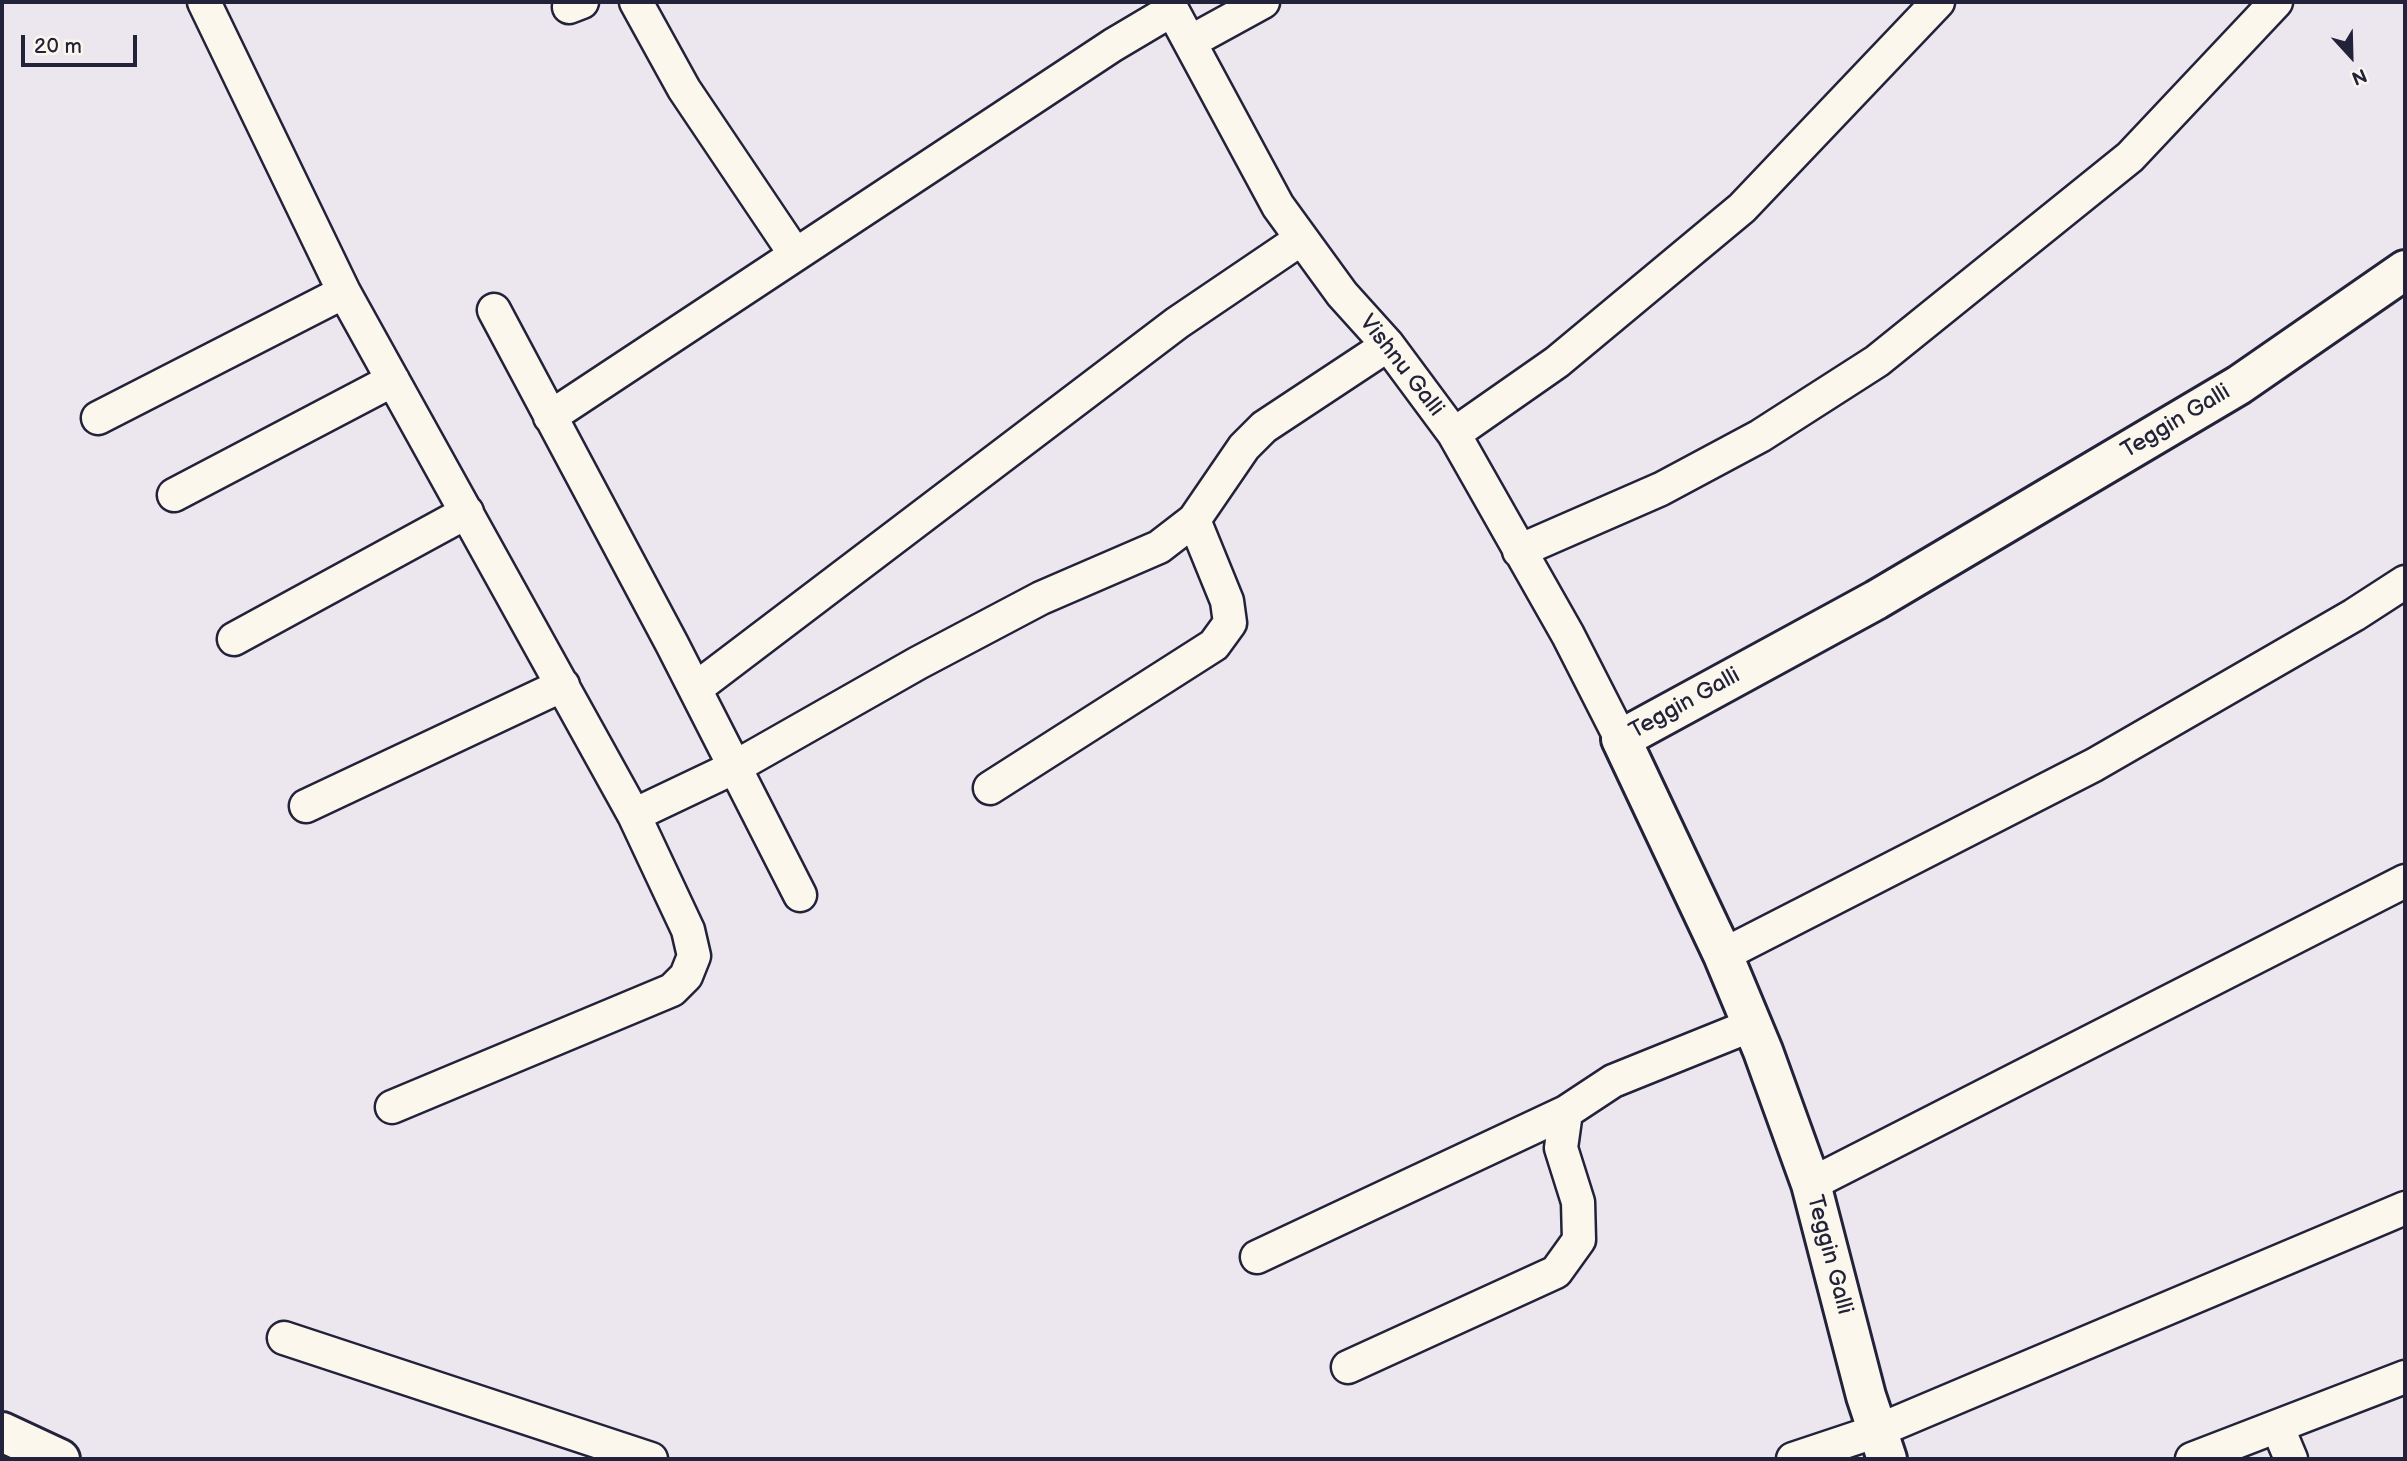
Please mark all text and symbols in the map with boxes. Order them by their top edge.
scale bar [24,21,140,65]
north arrow [2316,21,2386,91]
text: 20 m [34,34,82,59]
text: N [2348,63,2370,89]
street label: Vishnu Galli [1353,310,1449,422]
street label: Teggin Galli [2117,379,2235,465]
street label: Teggin Galli [1625,662,1745,746]
street label: Teggin Galli [1800,1192,1858,1318]

